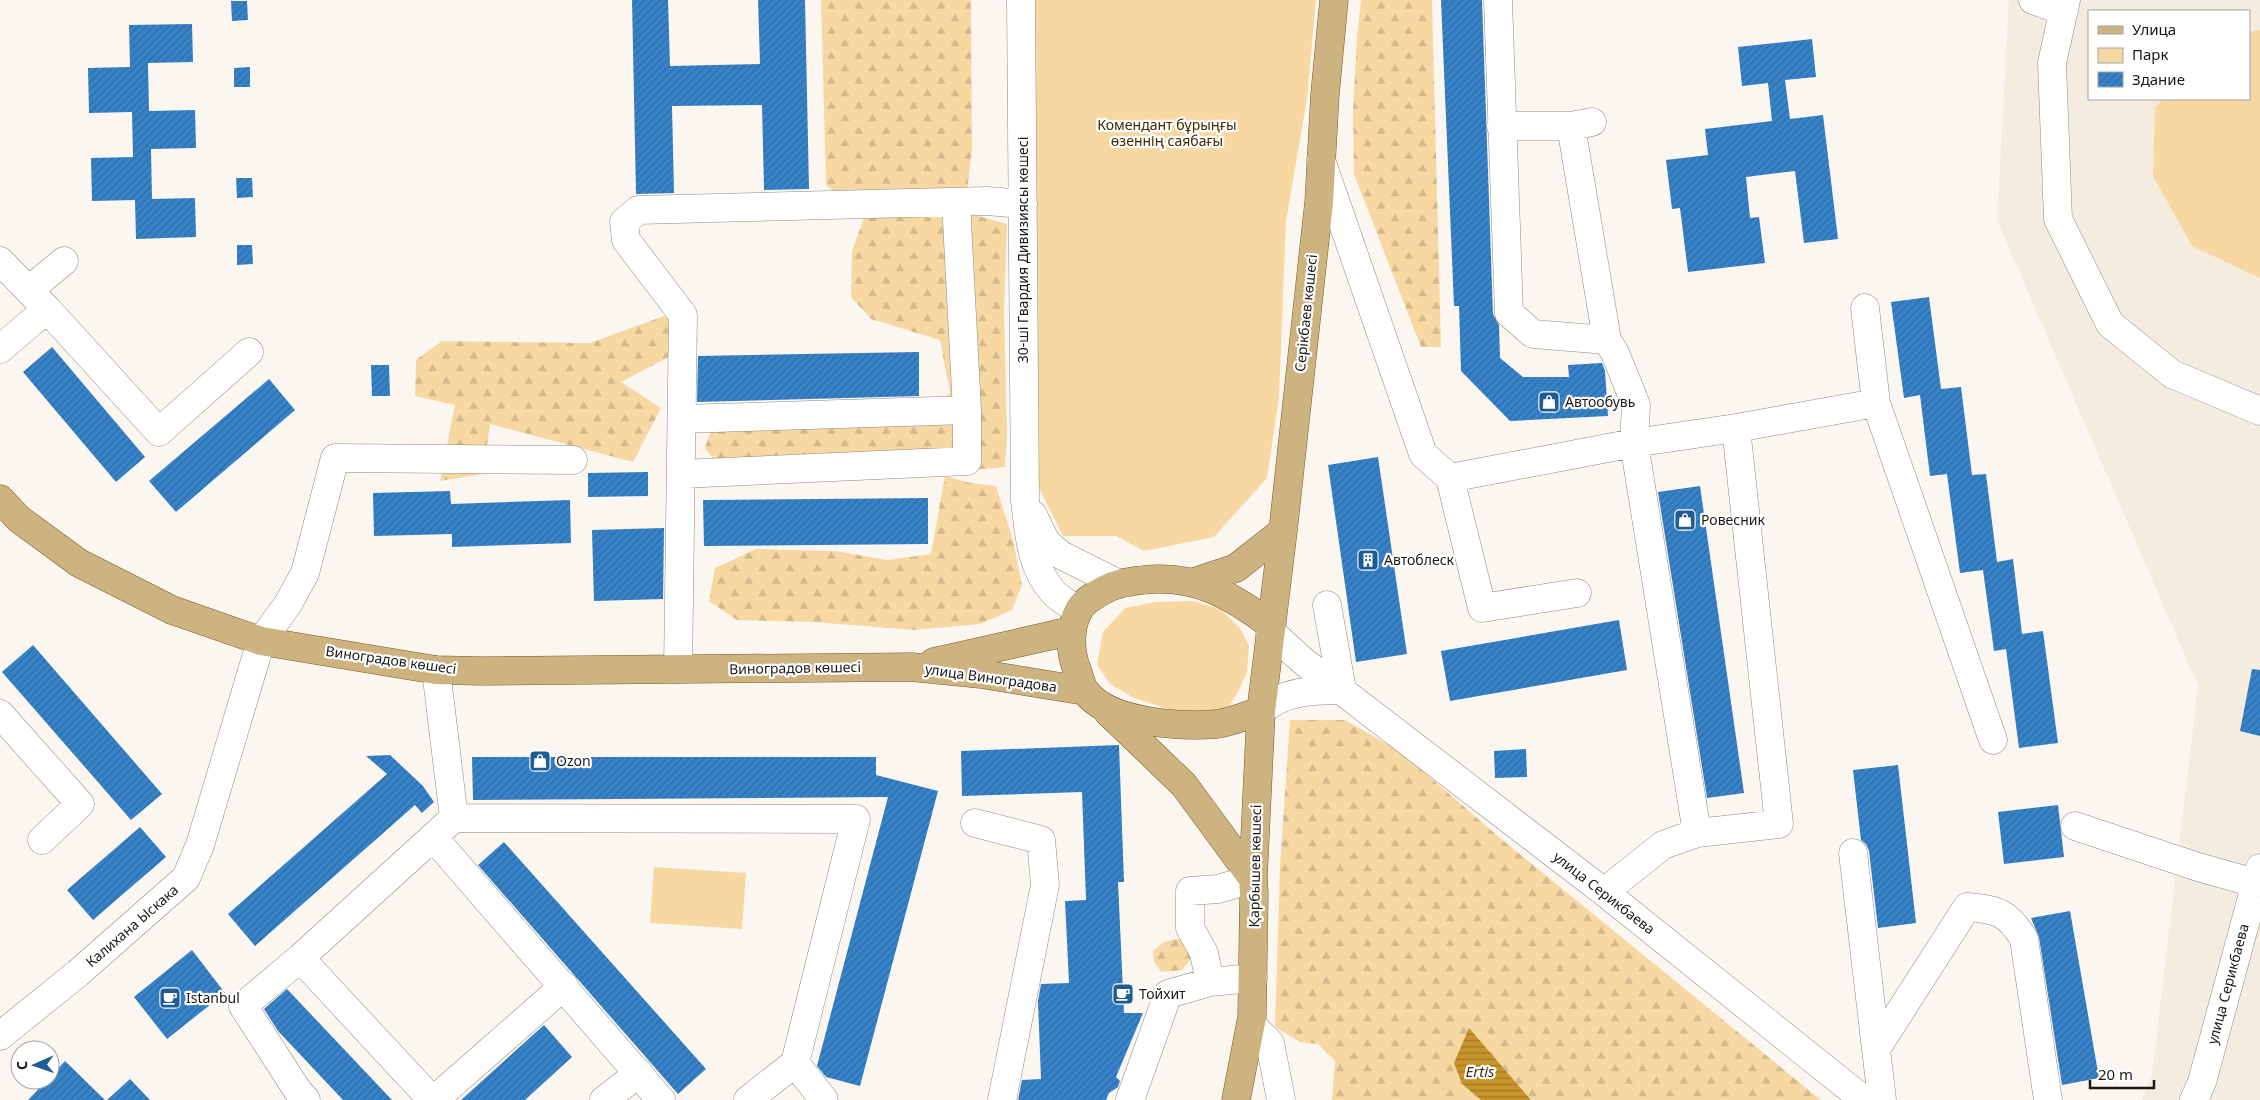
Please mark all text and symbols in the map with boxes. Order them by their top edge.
legend [2088,10,2250,100]
text: Улица [2132,19,2176,39]
text: Парк [2132,44,2168,64]
text: Здание [2132,69,2185,89]
park label: Комендант бұрыңғы өзеннің саябағы [1097,115,1237,150]
street label: 30-ші Гвардия Дивизиясы көшесі [1013,137,1032,363]
street label: Серікбаев көшесі [1290,253,1321,373]
shop icon: Автообувь [1537,390,1561,414]
place label: Автообувь [1565,392,1635,411]
shop icon: Ровесник [1673,508,1697,532]
place label: Ровесник [1701,510,1765,529]
building icon: Автоблеск [1356,548,1380,572]
place label: Автоблеск [1384,550,1455,569]
street label: Виноградов көшесі [324,641,458,678]
street label: Виноградов көшесі [729,657,861,678]
street label: улица Виноградова [924,659,1058,696]
shop icon: Ozon [528,749,552,773]
place label: Ozon [556,751,591,770]
street label: Қарбышев көшесі [1244,804,1265,928]
street label: улица Серикбаева [1550,847,1659,938]
street label: Калихана Ыскака [81,880,182,971]
street label: улица Серикбаева [2202,921,2253,1046]
cafe icon: Тойхит [1111,982,1135,1006]
place label: Тойхит [1139,984,1186,1003]
cafe icon: Istanbul [158,986,182,1010]
place label: Istanbul [186,988,240,1007]
north arrow [10,1040,60,1090]
scale bar [2090,1058,2154,1090]
text: С [12,1061,31,1070]
water label: Ertis [1465,1061,1495,1081]
text: 20 m [2098,1064,2133,1084]

